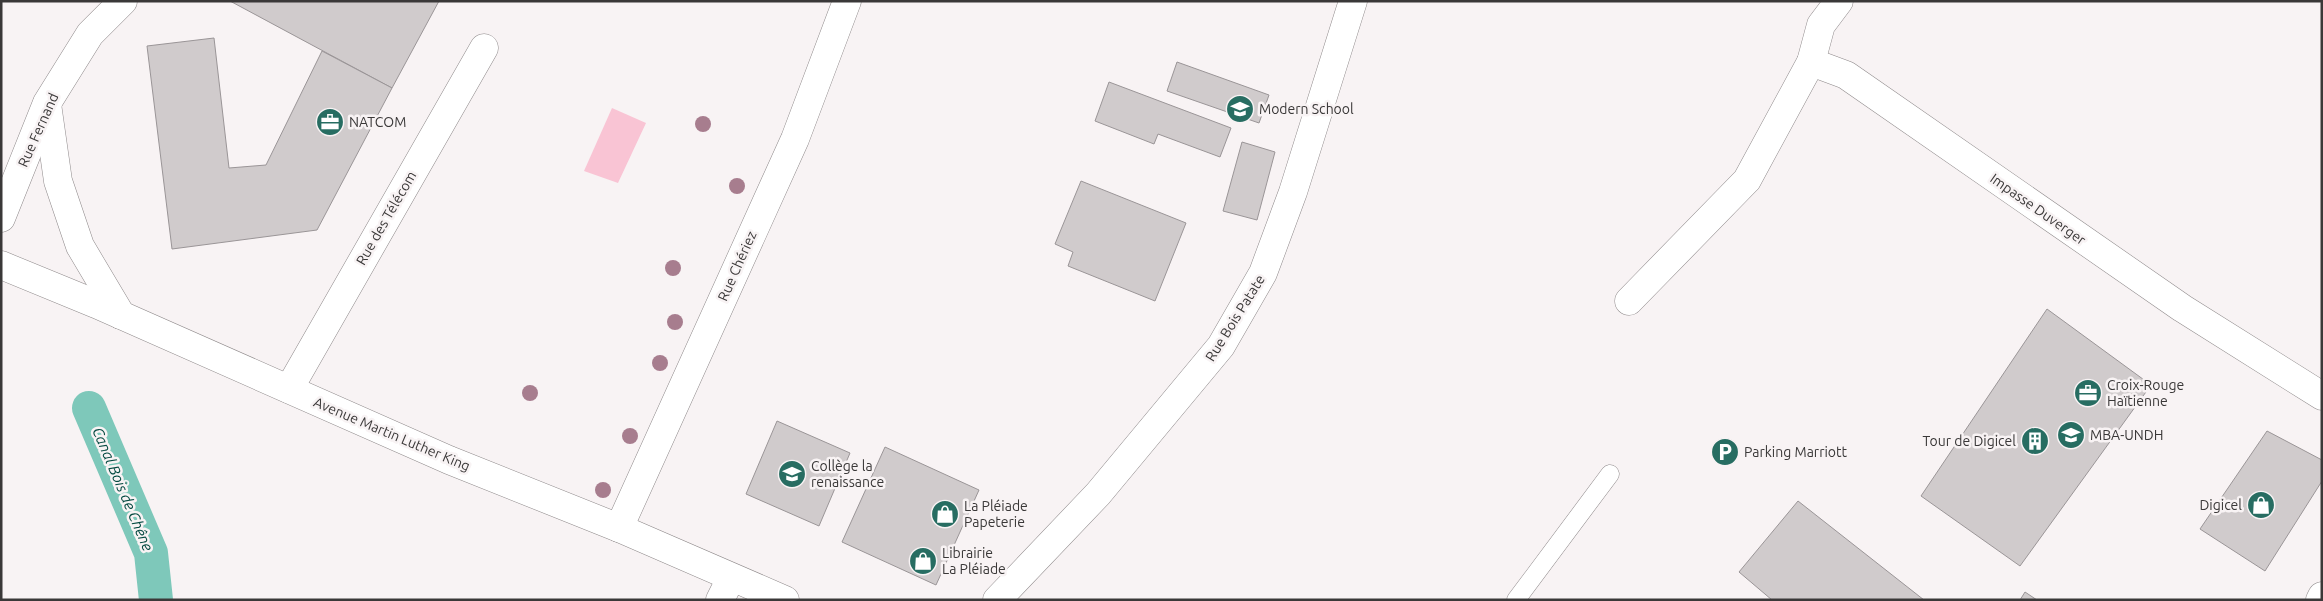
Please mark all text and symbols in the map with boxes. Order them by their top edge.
street label: Rue Fernand [15,90,61,170]
school or university icon: Modern School [1225,94,1255,124]
place label: Modern School [1259,101,1354,117]
office icon: NATCOM [315,107,345,137]
place label: NATCOM [349,114,406,130]
street label: Rue des Télécom [353,168,419,268]
street label: Impasse Duverger [1987,170,2089,248]
street label: Rue Chériez [714,229,760,303]
street label: Rue Bois Patate [1202,272,1268,364]
place label: Croix-Rouge Haïtienne [2107,377,2184,409]
office icon: Croix-Rouge Haïtienne [2073,378,2103,408]
street label: Avenue Martin Luther King [311,394,473,474]
school or university icon: MBA-UNDH [2056,420,2086,450]
water label: Canal Bois de Chêne [89,425,157,554]
building icon: Tour de Digicel [2020,426,2050,456]
place label: MBA-UNDH [2090,427,2163,443]
place label: Tour de Digicel [1922,433,2016,449]
parking icon: Parking Marriott [1710,437,1740,467]
place label: Parking Marriott [1744,444,1848,460]
place label: Collège la renaissance [811,458,884,490]
school or university icon: Collège la renaissance [777,459,807,489]
shop icon: Digicel [2246,490,2276,520]
place label: Digicel [2199,497,2242,513]
place label: La Pléiade Papeterie [964,498,1028,530]
shop icon: La Pléiade Papeterie [930,499,960,529]
place label: Librairie La Pléiade [942,545,1006,577]
shop icon: Librairie La Pléiade [908,546,938,576]

